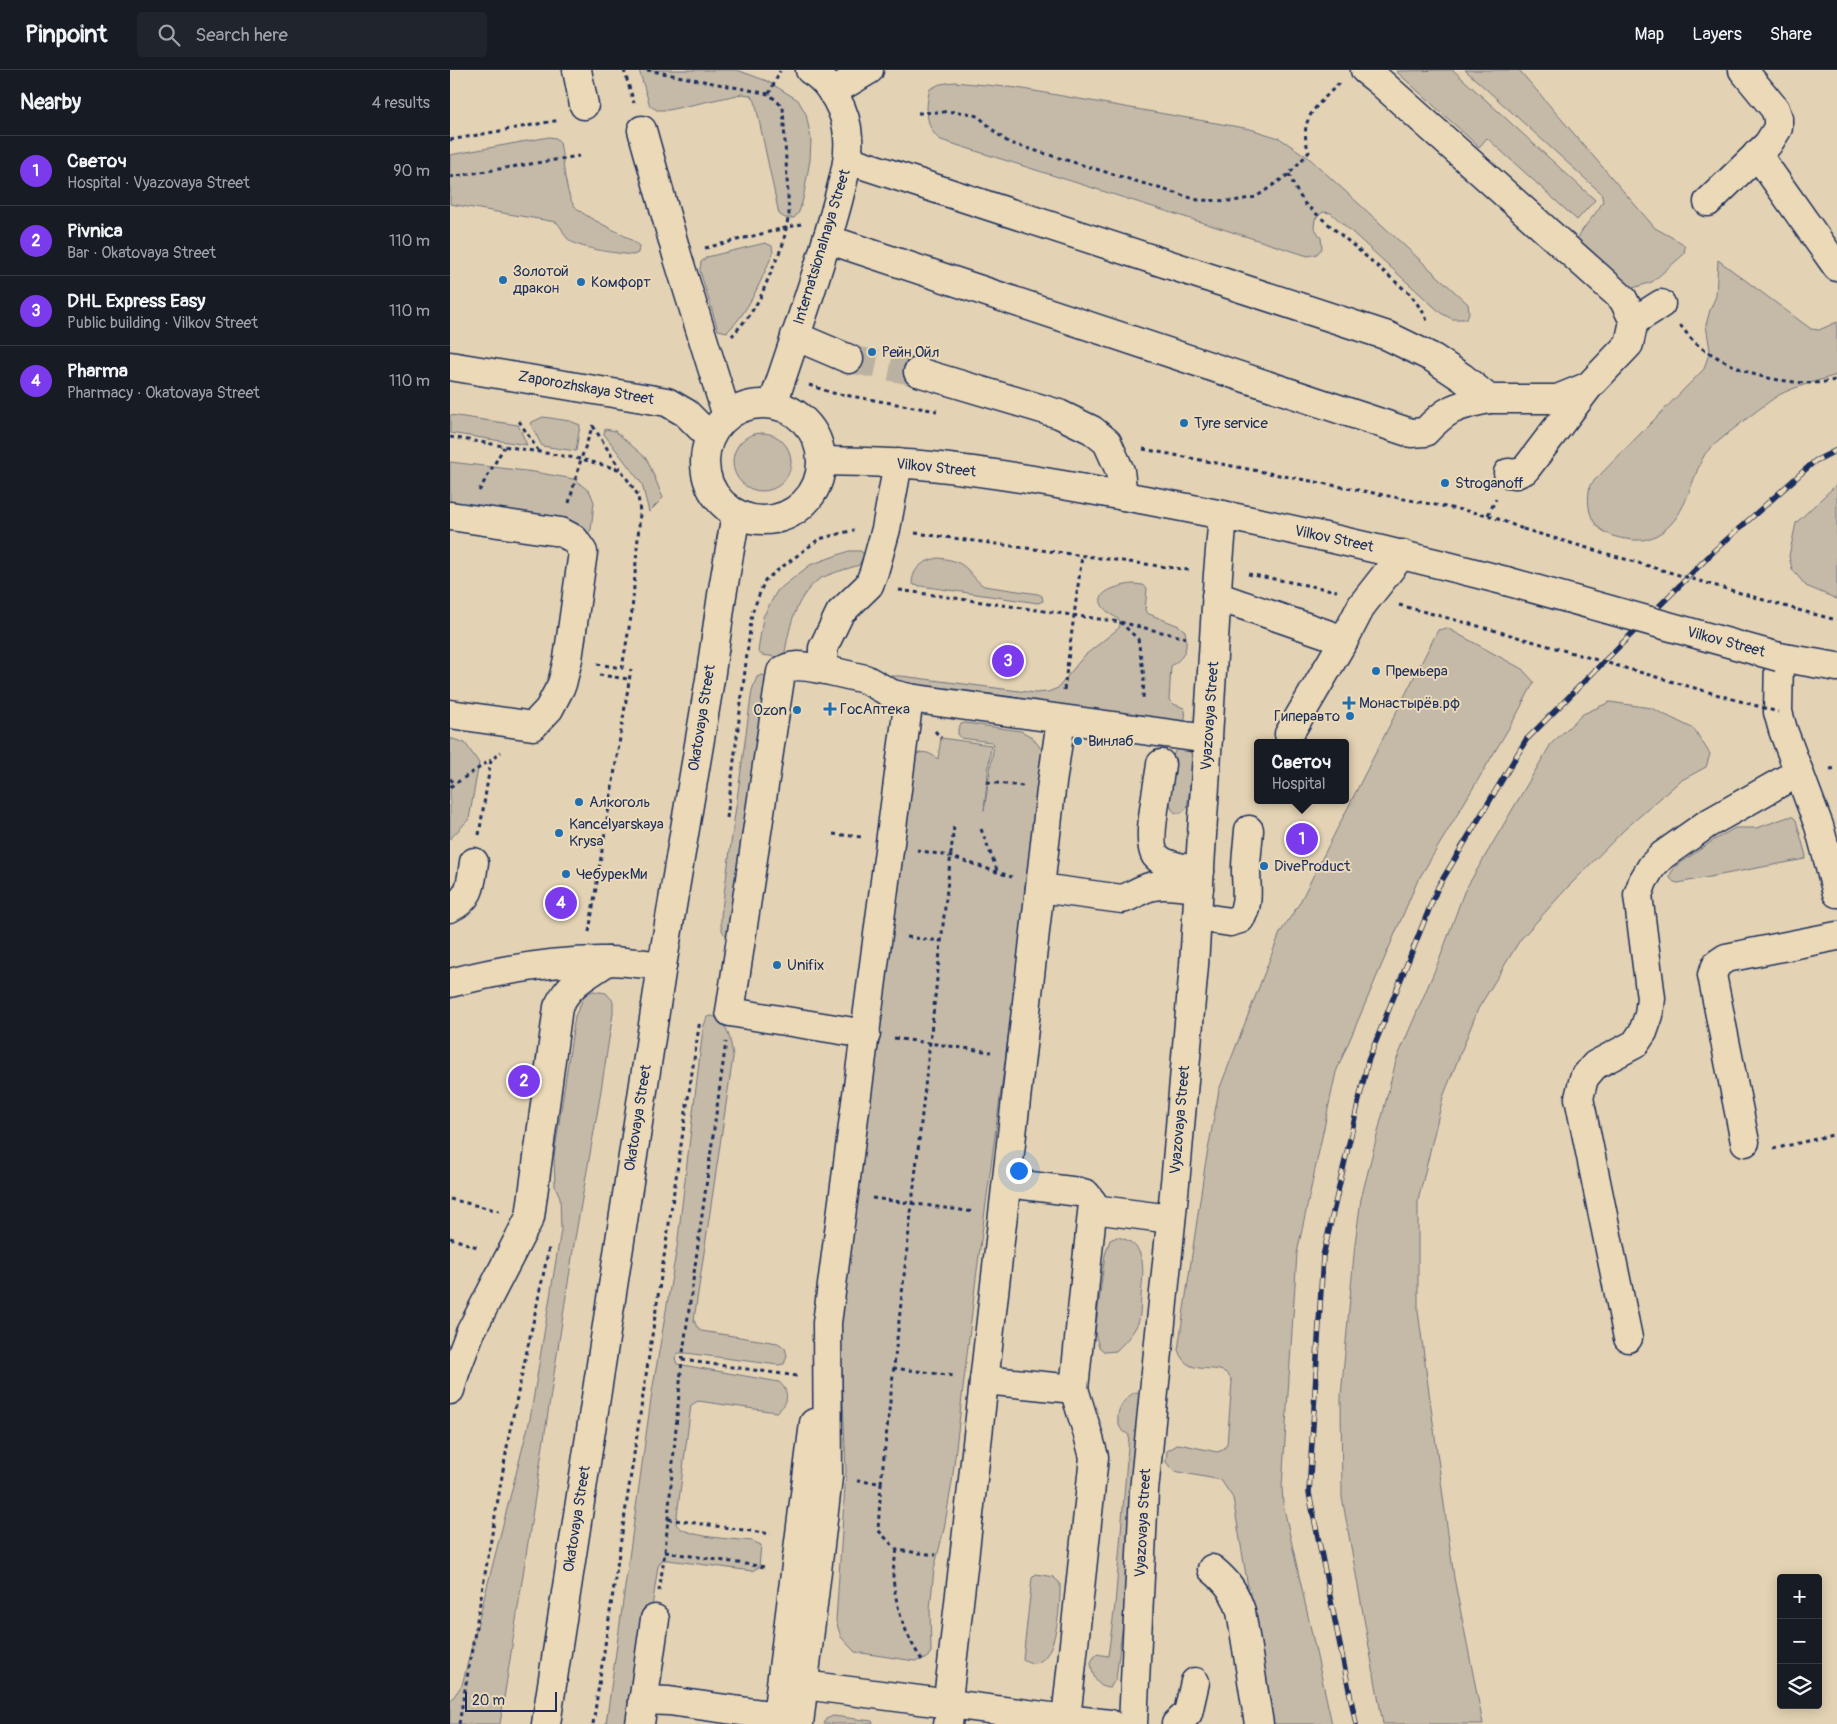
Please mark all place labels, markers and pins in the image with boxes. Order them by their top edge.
place label: Золотой дракон [513,262,569,298]
place label: Комфорт [591,273,651,292]
marker: Золотой дракон [497,274,509,286]
marker: Комфорт [575,276,587,288]
place label: Рейн Ойл [882,343,940,362]
marker: Рейн Ойл [866,346,878,358]
place label: Tyre service [1194,414,1268,433]
marker: Tyre service [1178,417,1190,429]
place label: Stroganoff [1455,474,1524,493]
marker: Stroganoff [1439,477,1451,489]
pin: 3 [992,642,1024,680]
place label: Премьера [1386,662,1448,681]
marker: Премьера [1370,665,1382,677]
place label: Монастырёв.рф [1359,694,1460,713]
marker: Монастырёв.рф [1343,697,1355,709]
place label: ГосАптека [840,700,910,719]
place label: Ozon [753,701,787,720]
marker: ГосАптека [824,703,836,715]
marker: Ozon [791,704,803,716]
place label: Гиперавто [1274,707,1340,726]
marker: Гиперавто [1344,710,1356,722]
place label: Винлаб [1088,732,1134,751]
marker: Винлаб [1072,735,1084,747]
place label: Алкоголь [589,793,650,812]
marker: Алкоголь [573,796,585,808]
place label: Kancelyarskaya Krysa [569,815,664,851]
pin: 1 [1286,820,1318,858]
marker: Kancelyarskaya Krysa [553,827,565,839]
place label: DiveProduct [1274,857,1351,876]
marker: DiveProduct [1258,860,1270,872]
place label: ЧебурекМи [576,865,647,884]
marker: ЧебурекМи [560,868,572,880]
pin: 4 [545,884,577,922]
place label: Unifix [787,956,824,975]
marker: Unifix [771,959,783,971]
pin: 2 [508,1062,540,1100]

